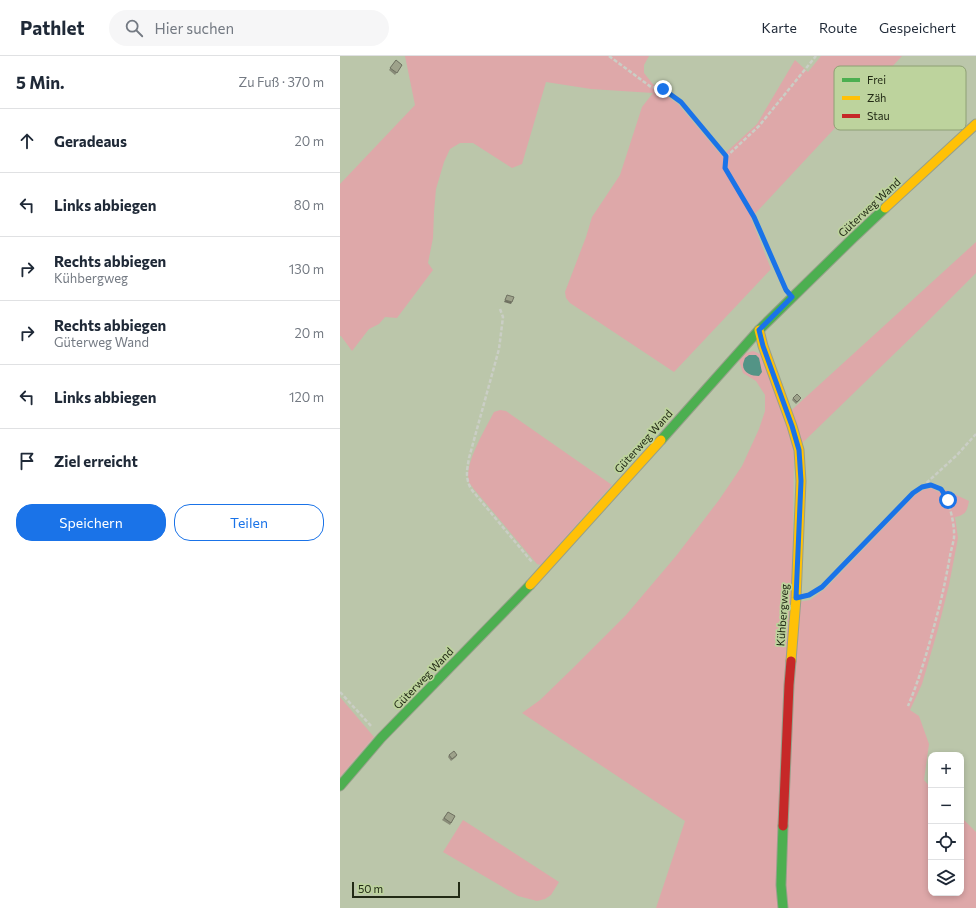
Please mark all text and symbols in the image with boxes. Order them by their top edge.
search box [109,10,389,46]
text: Pathlet [20,16,85,39]
icon: search [123,17,145,39]
text: Hier suchen [155,19,234,37]
text: Karte [762,19,797,36]
text: Route [819,19,857,36]
text: Gespeichert [879,19,956,36]
legend [834,66,966,130]
text: 5 Min. [16,72,65,93]
text: Frei [867,73,886,86]
text: Zu Fuß · 370 m [239,74,324,90]
route end [654,80,672,98]
text: Zäh [867,91,886,104]
text: Stau [867,109,890,122]
icon: ahead [16,130,38,152]
text: Geradeaus [54,132,127,150]
text: 20 m [295,133,324,149]
street label: Güterweg Wand [835,175,903,239]
icon: left [16,194,38,216]
text: Links abbiegen [54,196,156,214]
text: 80 m [294,197,324,213]
text: Rechts abbiegen [54,252,166,270]
icon: right [16,258,38,280]
text: 130 m [289,261,324,277]
text: Kühbergweg [54,270,128,286]
text: Rechts abbiegen [54,316,166,334]
icon: right [16,322,38,344]
text: 20 m [295,325,324,341]
text: Güterweg Wand [54,334,149,350]
icon: left [16,386,38,408]
text: Links abbiegen [54,388,156,406]
text: 120 m [289,389,324,405]
street label: Güterweg Wand [611,407,675,475]
icon: arrive [16,450,38,472]
text: Ziel erreicht [54,452,138,470]
route start [939,491,957,509]
button: Speichern [16,504,166,541]
button: Teilen [174,504,324,541]
street label: Kühbergweg [773,583,791,647]
street label: Güterweg Wand [390,645,456,711]
map controls [928,752,964,896]
button: + [928,752,964,788]
button: − [928,788,964,824]
button: locate [928,824,964,860]
button: layers [928,860,964,896]
scale bar [352,880,460,899]
text: 50 m [358,882,383,895]

